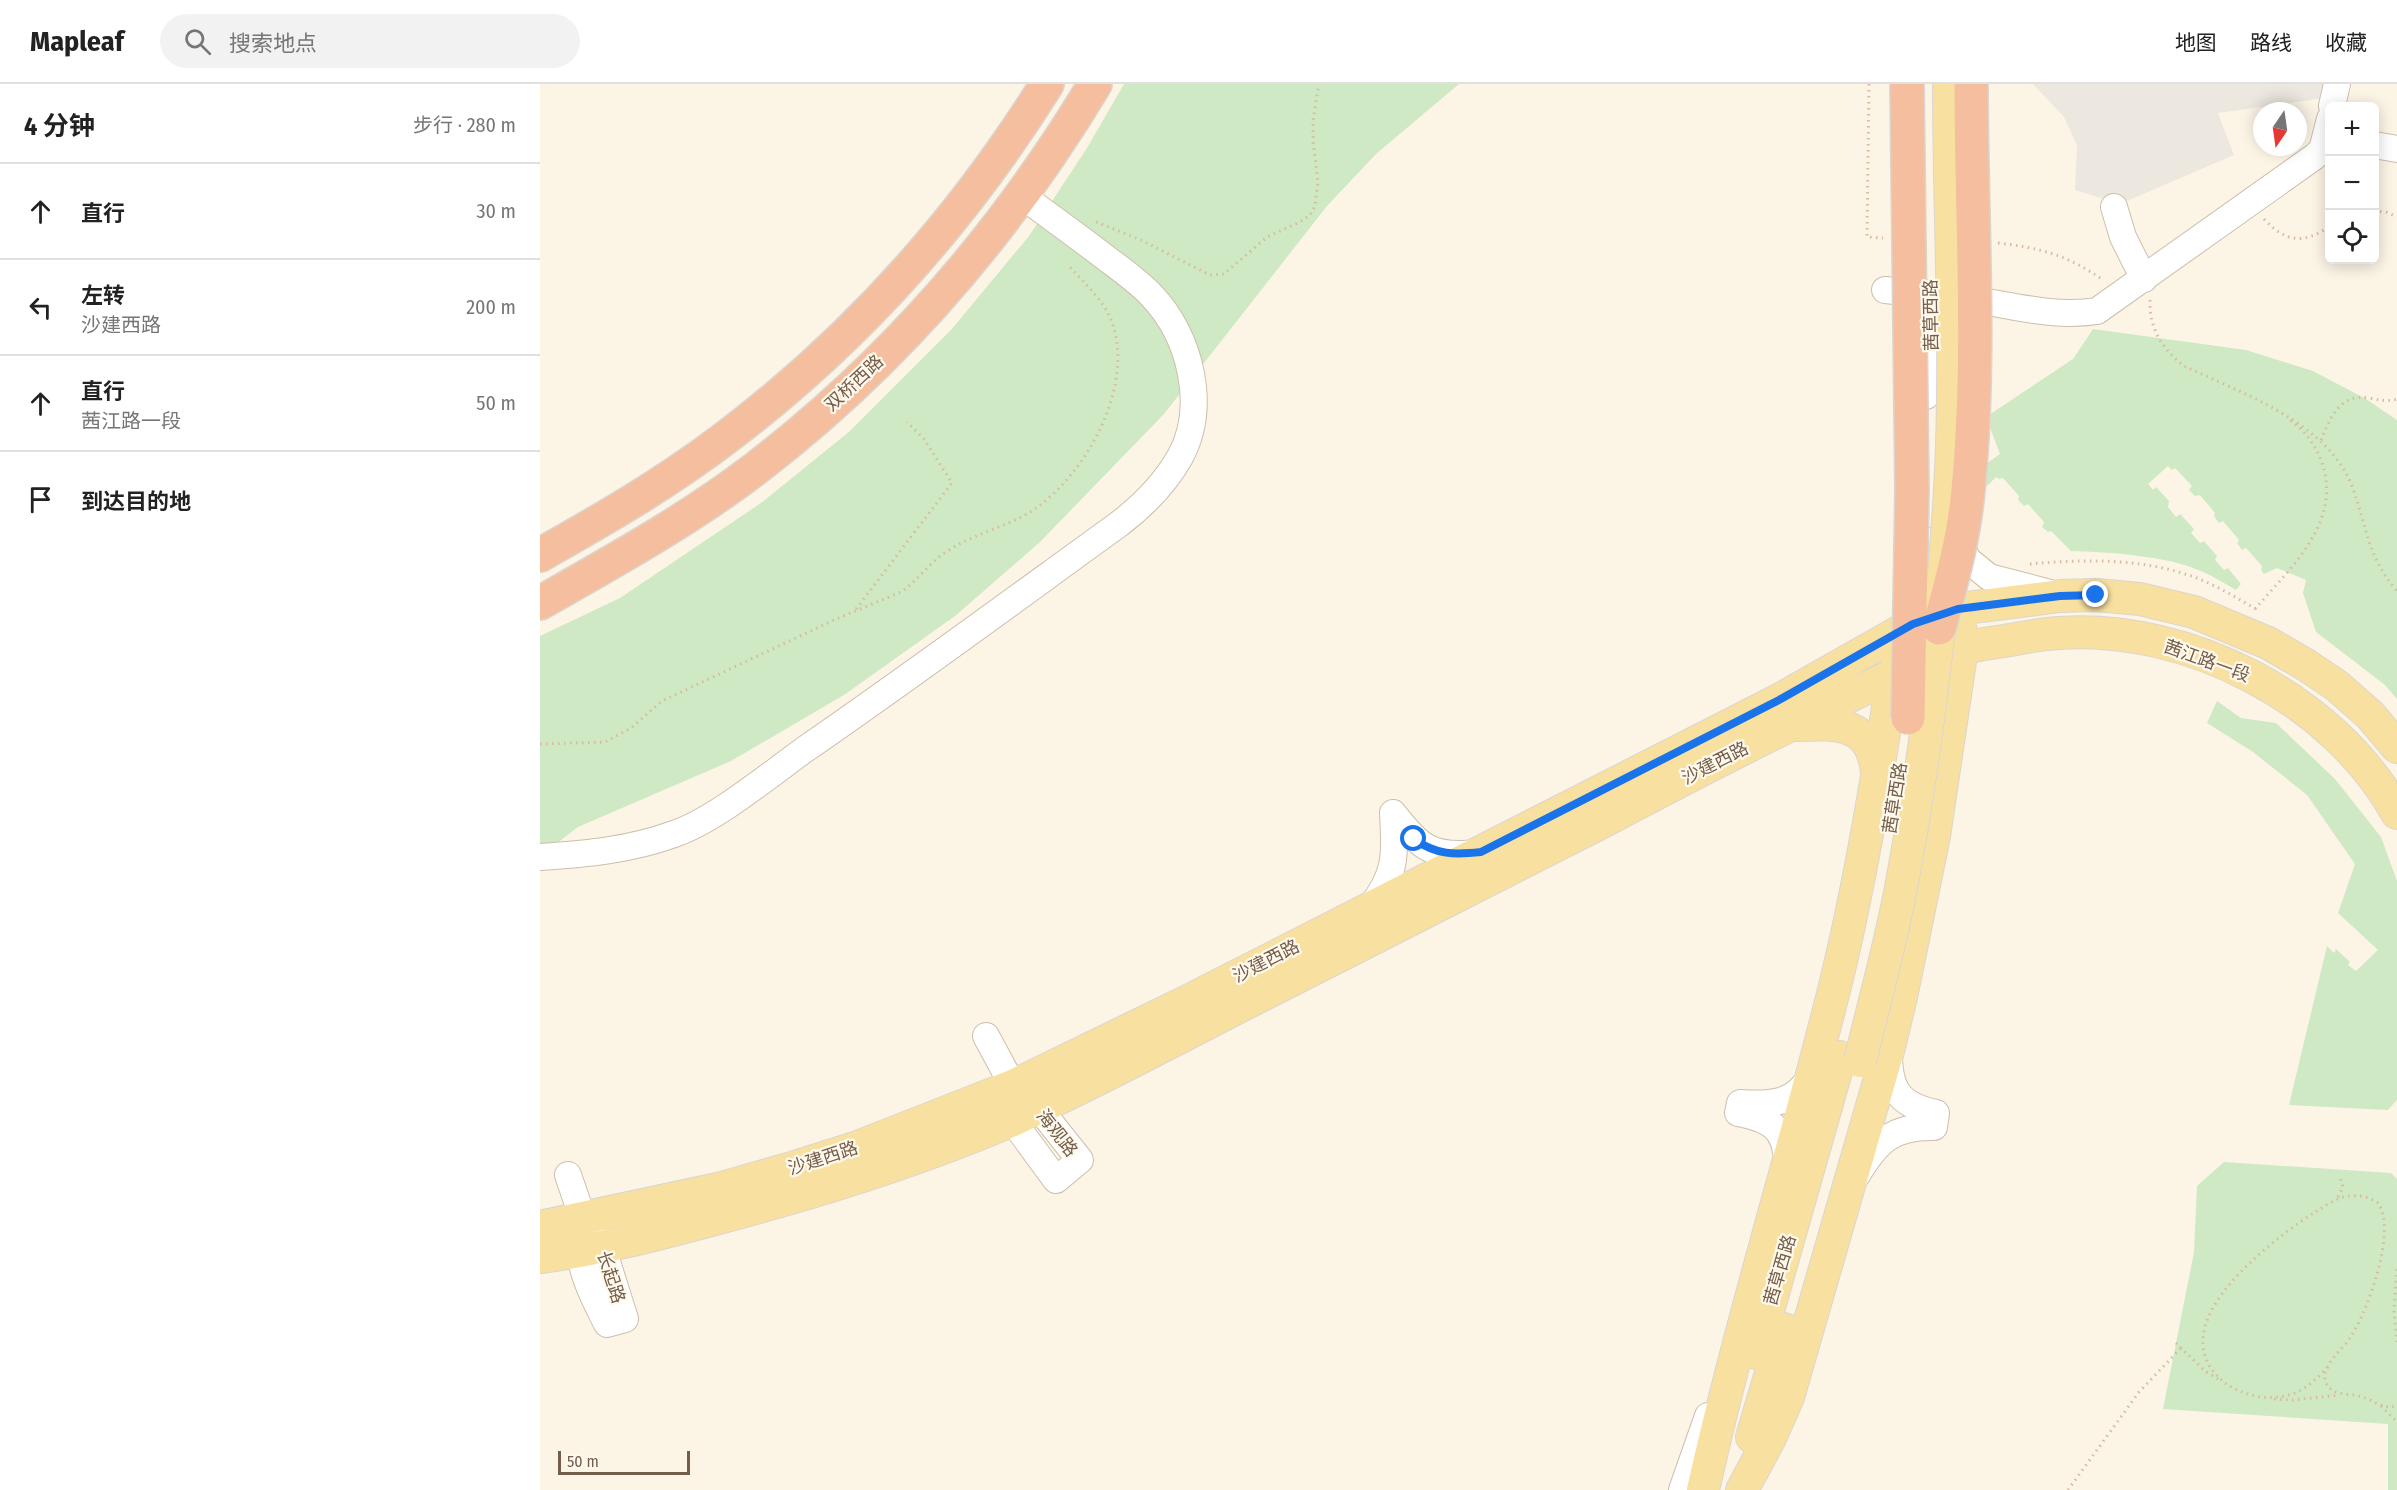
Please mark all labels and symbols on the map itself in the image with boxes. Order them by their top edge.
north arrow [2253,102,2307,156]
street label: 茜草西路 [1919,279,1943,351]
street label: 双桥西路 [820,350,888,416]
route end [2082,581,2108,607]
street label: 茜江路一段 [2161,635,2253,687]
street label: 沙建西路 [1678,737,1752,789]
street label: 茜草西路 [1879,761,1911,835]
route start [1400,825,1426,851]
street label: 沙建西路 [1229,935,1303,987]
street label: 海观路 [1032,1105,1082,1161]
street label: 沙建西路 [785,1136,861,1180]
street label: 茜草西路 [1760,1232,1800,1308]
street label: 长起路 [592,1248,630,1306]
scale bar [558,1448,690,1476]

